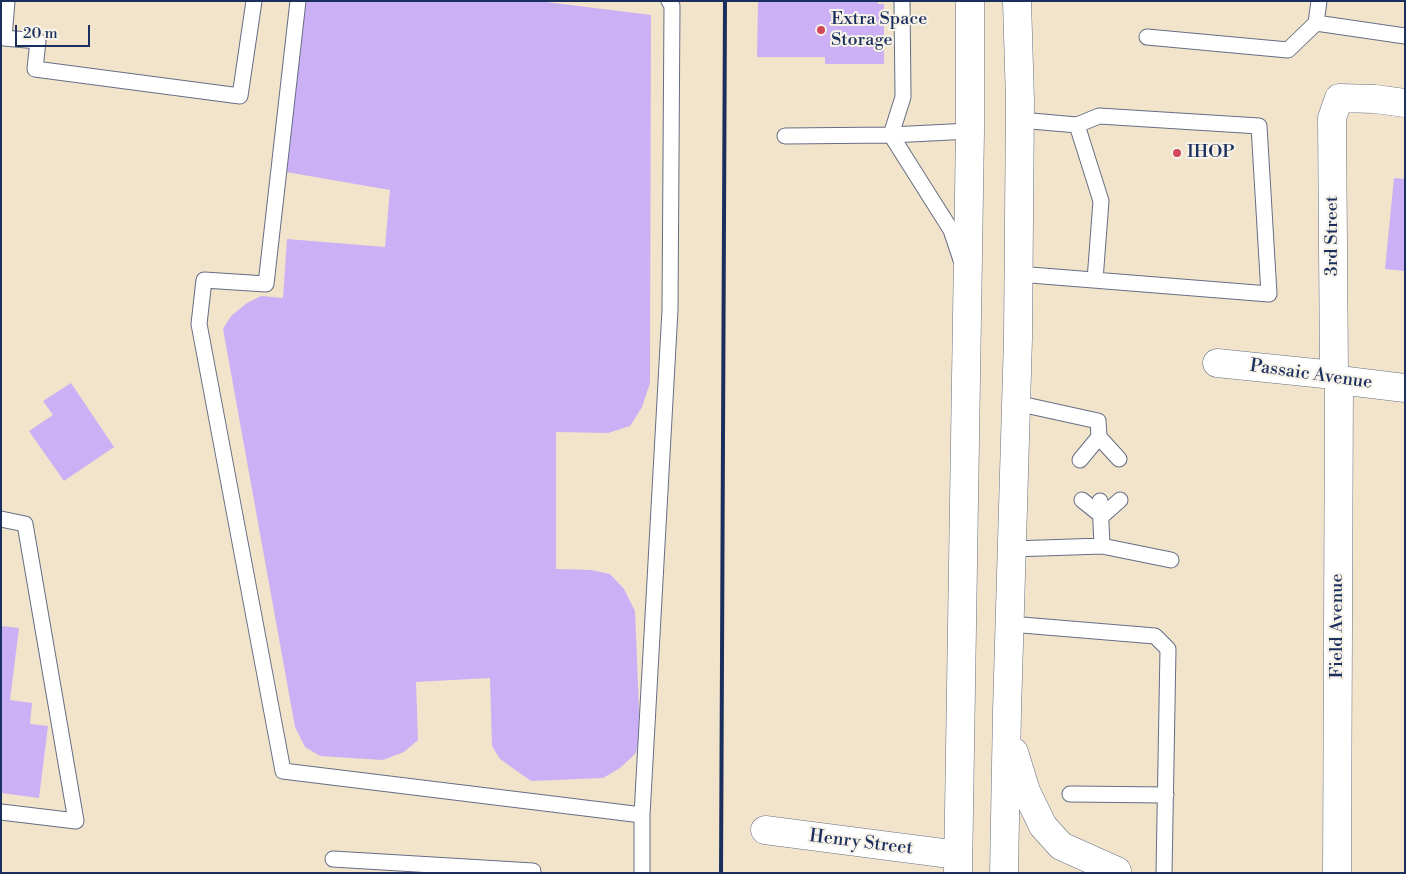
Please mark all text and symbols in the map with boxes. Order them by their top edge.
place label: Extra Space Storage [831,9,927,52]
scale bar [18,15,92,47]
text: 20 m [23,24,58,43]
marker: Extra Space Storage [815,24,827,36]
place label: IHOP [1187,142,1235,164]
marker: IHOP [1171,147,1183,159]
street label: 3rd Street [1322,196,1344,276]
street label: Passaic Avenue [1248,356,1374,394]
street label: Field Avenue [1327,573,1349,679]
street label: Henry Street [808,826,914,860]

